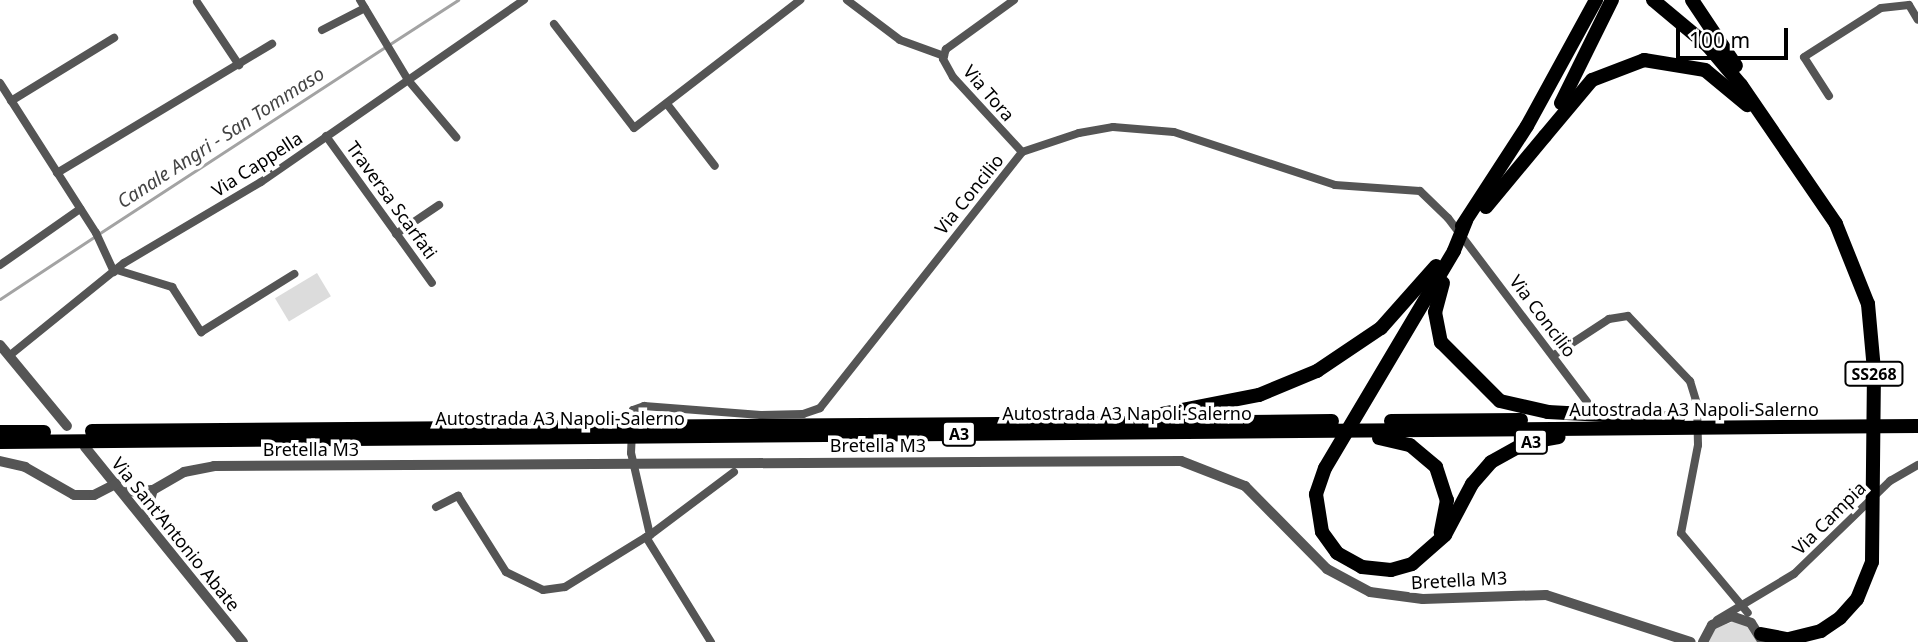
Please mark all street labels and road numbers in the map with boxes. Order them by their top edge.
street label: Via Tora [959,61,1019,125]
street label: Via Cappella [208,127,306,201]
street label: Traversa Scarfati [342,137,442,263]
street label: Via Concilio [930,149,1008,239]
street label: Via Concilio [1505,271,1581,361]
road number: SS268 [1844,362,1904,386]
street label: Autostrada A3 Napoli-Salerno [1569,398,1819,420]
street label: Autostrada A3 Napoli-Salerno [1002,402,1252,424]
street label: Autostrada A3 Napoli-Salerno [435,407,685,429]
road number: A3 [942,422,976,446]
road number: A3 [1514,430,1548,454]
street label: Bretella M3 [830,434,926,456]
street label: Bretella M3 [263,438,359,460]
street label: Via Sant'Antonio Abate [107,453,245,615]
street label: Via Campia [1788,477,1870,559]
street label: Bretella M3 [1410,567,1508,593]

